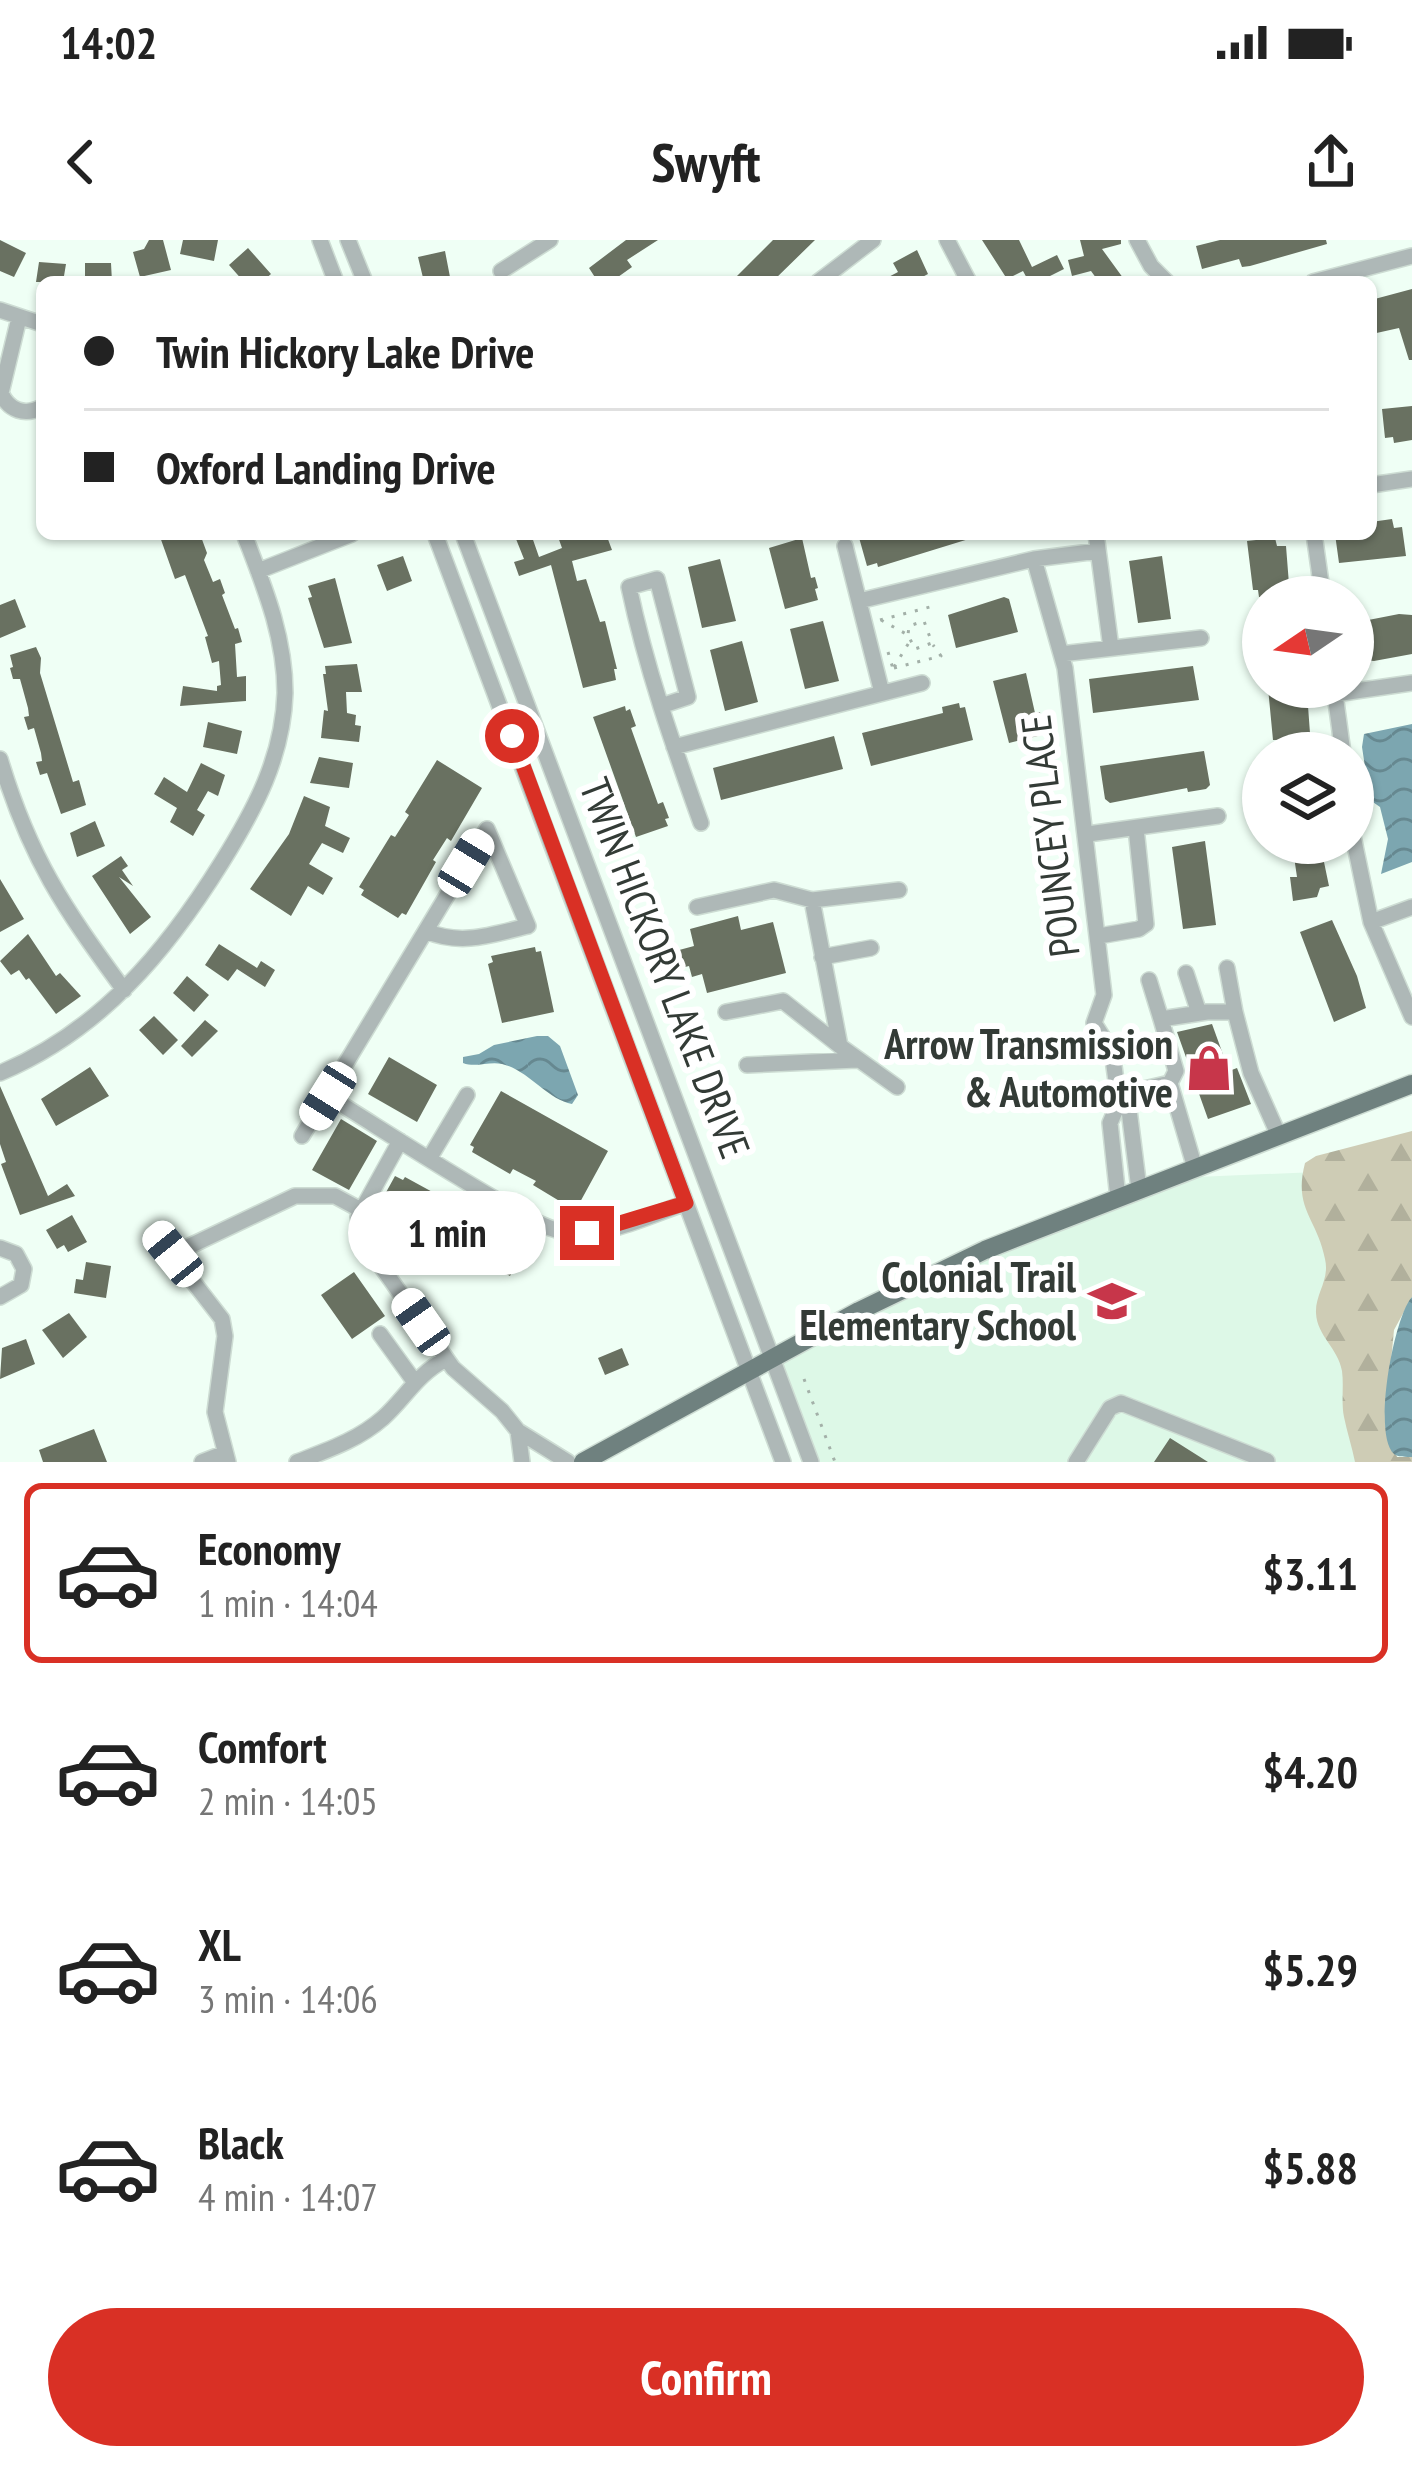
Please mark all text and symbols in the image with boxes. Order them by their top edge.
text: 14:02 [60,13,157,71]
text: Swyft [651,127,761,197]
icon: back [48,129,114,195]
icon: share [1298,129,1364,195]
text: Twin Hickory Lake Drive [156,322,535,380]
text: Oxford Landing Drive [156,438,496,496]
north arrow [1242,576,1374,708]
map controls [1242,576,1374,864]
route start [485,709,539,763]
street label: POUNCEY PLACE [1007,712,1092,960]
button: layers [1242,732,1374,864]
street label: TWIN HICKORY LAKE DRIVE [568,770,763,1166]
car [432,823,500,903]
place label: Arrow Transmission & Automotive [883,1016,1173,1119]
shop icon: Arrow Transmission & Automotive [1184,1043,1234,1093]
car [294,1056,362,1136]
callout: 1 min [347,1191,545,1275]
route end [560,1206,614,1260]
text: 1 min [408,1207,486,1258]
car [136,1215,210,1293]
place label: Colonial Trail Elementary School [799,1249,1077,1352]
school or university icon: Colonial Trail Elementary School [1087,1276,1137,1326]
car [386,1282,456,1362]
icon: car [54,1519,162,1627]
text: Economy [198,1519,341,1577]
text: $3.11 [1262,1544,1358,1602]
text: 1 min · 14:04 [198,1577,378,1628]
icon: car [54,1717,162,1825]
text: Comfort [198,1717,327,1775]
text: $4.20 [1262,1742,1358,1800]
text: 2 min · 14:05 [198,1775,378,1826]
icon: car [54,1915,162,2023]
text: XL [198,1915,241,1973]
text: $5.29 [1262,1940,1358,1998]
text: 3 min · 14:06 [198,1973,378,2024]
icon: car [54,2113,162,2221]
text: Black [198,2113,284,2171]
text: $5.88 [1262,2138,1358,2196]
text: 4 min · 14:07 [198,2171,378,2222]
button: Confirm [48,2308,1364,2446]

